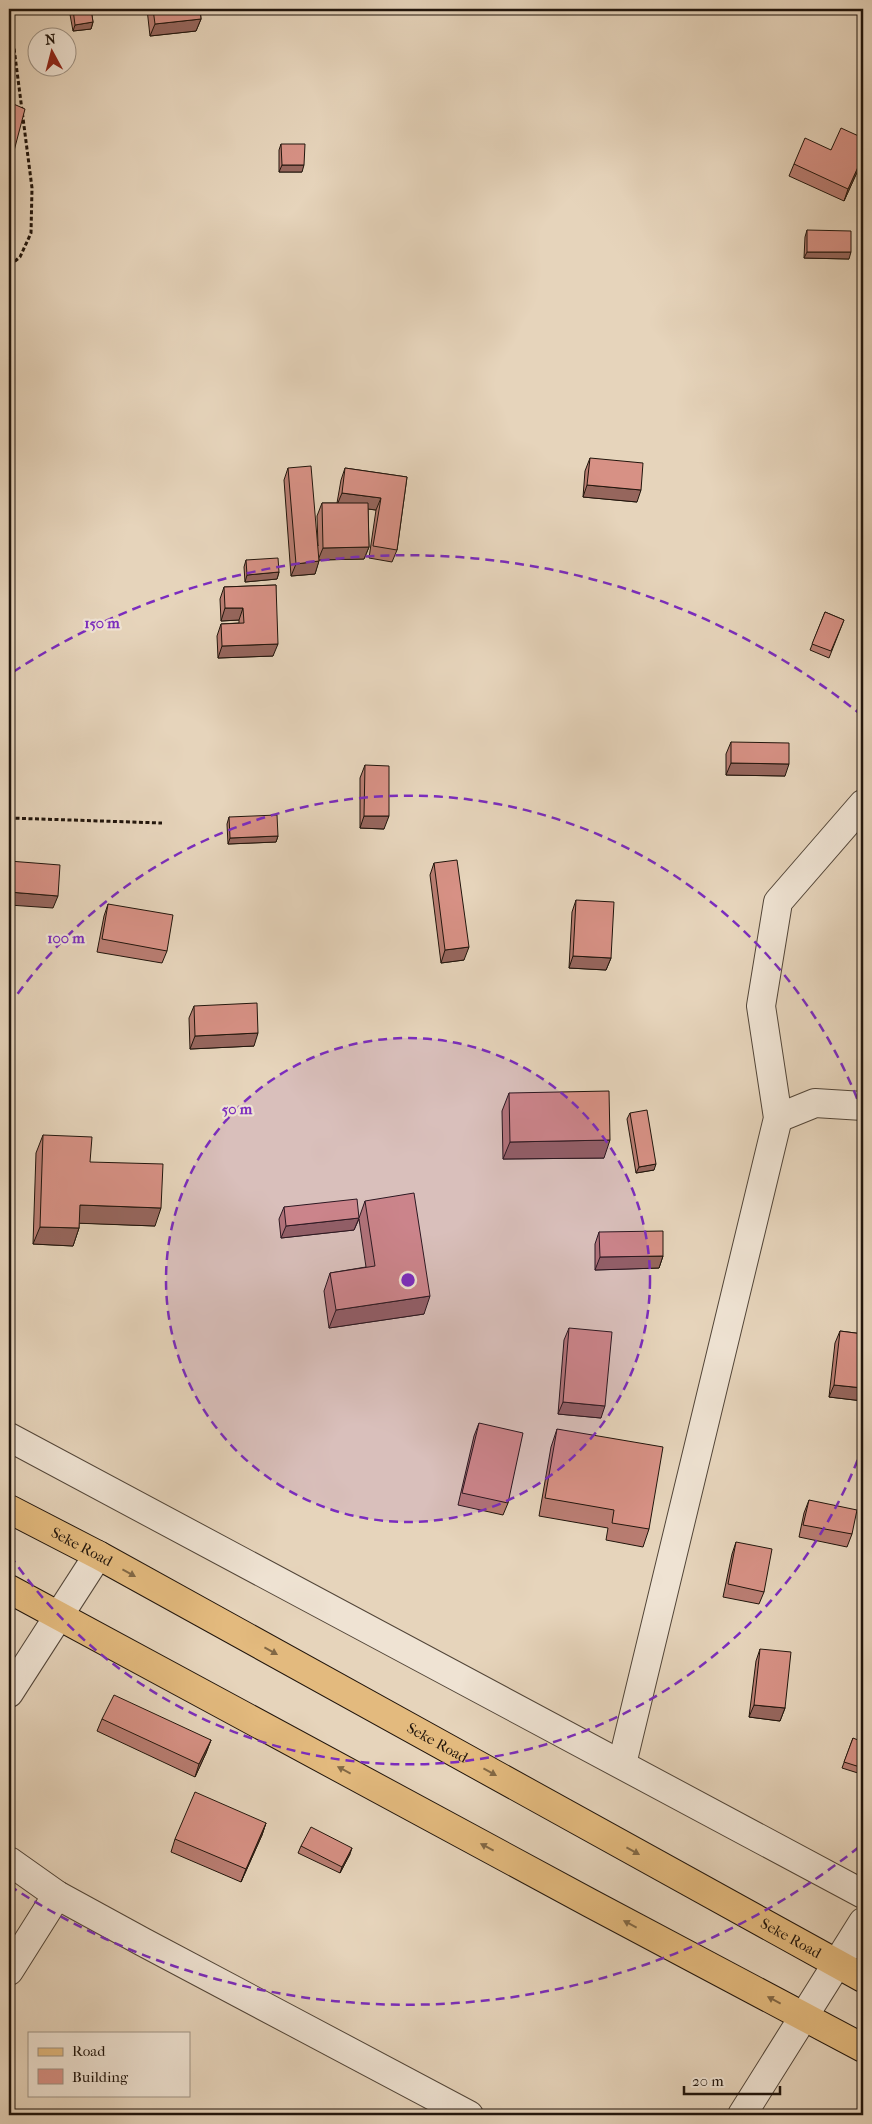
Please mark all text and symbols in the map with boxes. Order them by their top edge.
north arrow [28,28,78,78]
text: N [44,30,57,49]
text: 150 m [84,614,120,632]
text: 100 m [47,929,85,947]
text: 50 m [222,1100,253,1118]
centre of rings [399,1271,417,1289]
street label: Seke Road [48,1523,116,1571]
one-way arrow [123,1568,136,1577]
one-way arrow [264,1647,279,1655]
street label: Seke Road [404,1719,472,1767]
one-way arrow [337,1766,352,1774]
one-way arrow [483,1768,498,1776]
one-way arrow [480,1843,494,1852]
one-way arrow [626,1846,639,1855]
street label: Seke Road [757,1914,825,1963]
one-way arrow [623,1920,637,1928]
one-way arrow [767,1996,781,2004]
legend [28,2032,190,2096]
text: Road [72,2042,106,2060]
scale bar [684,2064,781,2096]
text: Building [72,2068,129,2086]
text: 20 m [692,2072,724,2090]

